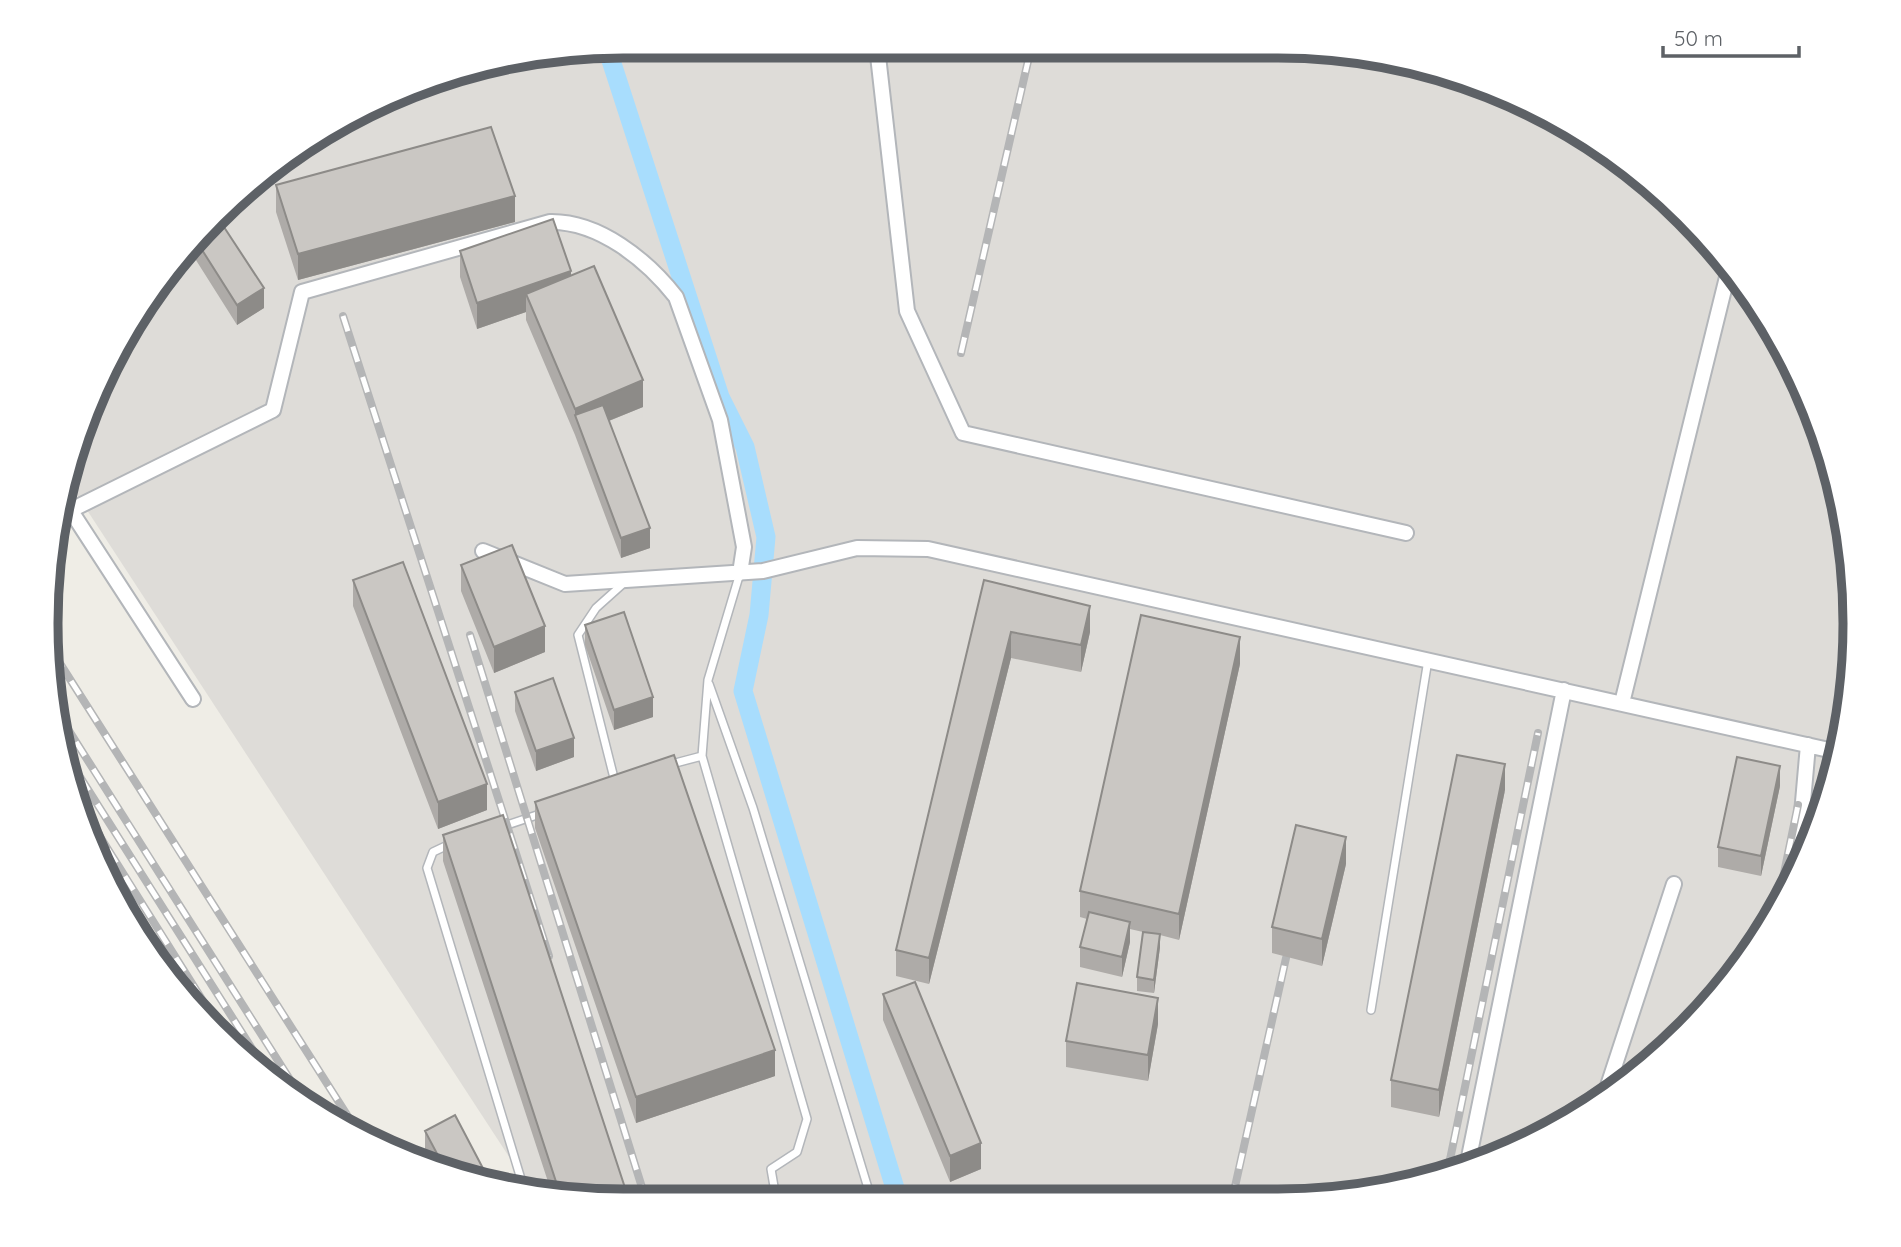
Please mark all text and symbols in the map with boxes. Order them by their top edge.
scale bar [1663,14,1800,58]
text: 50 m [1674,25,1723,51]

